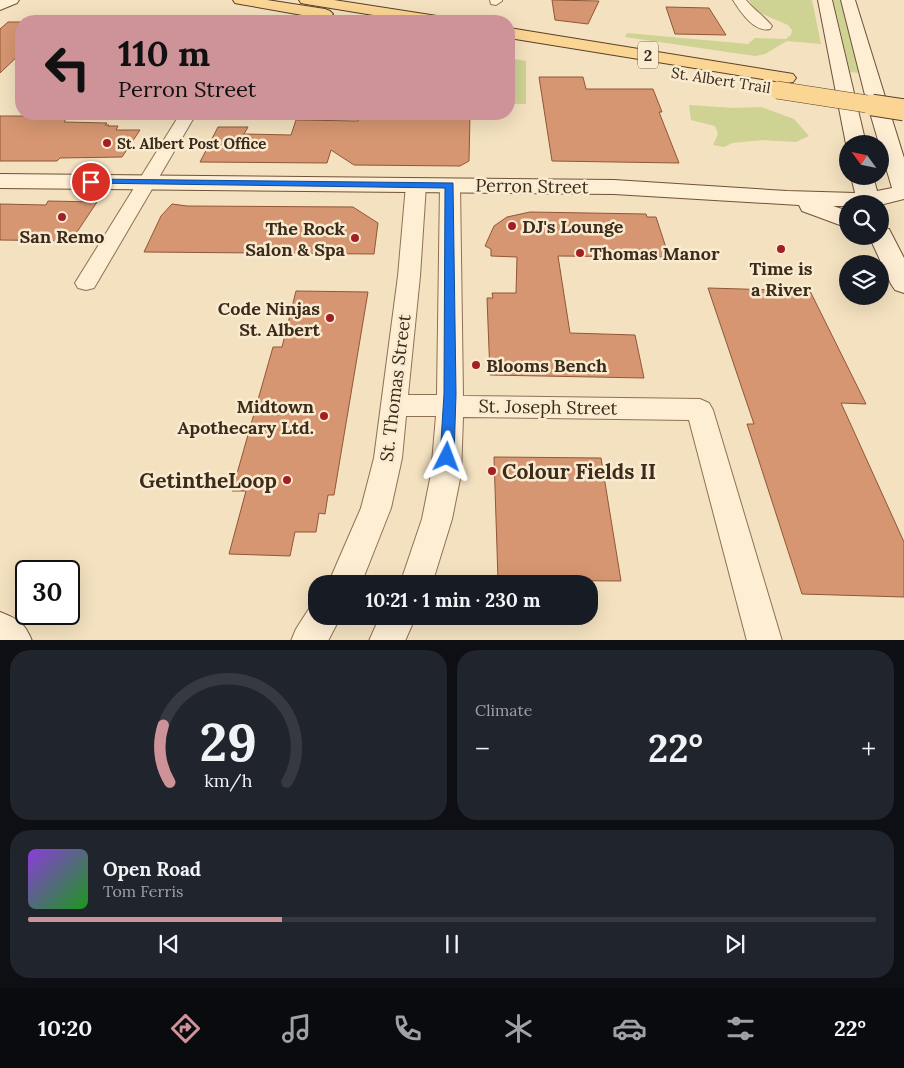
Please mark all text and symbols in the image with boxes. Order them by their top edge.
text: 110 m [118,31,210,76]
icon: left [35,35,100,100]
road number: 2 [638,42,658,68]
street label: St. Albert Trail [670,63,772,97]
text: Perron Street [118,75,256,103]
place label: St. Albert Post Office [117,134,266,153]
north arrow [839,135,889,185]
map controls [839,135,889,305]
marker: St. Albert Post Office [101,137,113,149]
pin [70,161,112,203]
icon: arrive [77,168,105,196]
street label: Perron Street [475,174,589,198]
button: search [839,195,889,245]
marker: San Remo [56,211,68,223]
place label: DJ's Lounge [522,215,624,238]
place label: The Rock Salon & Spa [245,217,346,261]
marker: DJ's Lounge [506,220,518,232]
place label: San Remo [20,225,104,248]
marker: The Rock Salon & Spa [349,232,361,244]
place label: Thomas Manor [590,242,720,265]
marker: Time is a River [775,243,787,255]
marker: Thomas Manor [574,247,586,259]
button: layers [839,255,889,305]
place label: Time is a River [749,257,813,301]
place label: Code Ninjas St. Albert [218,297,321,341]
marker: Code Ninjas St. Albert [324,312,336,324]
street label: St. Thomas Street [375,313,415,463]
place label: Blooms Bench [486,354,607,377]
marker: Blooms Bench [470,359,482,371]
street label: St. Joseph Street [478,394,618,420]
place label: Midtown Apothecary Ltd. [178,395,315,439]
marker: Midtown Apothecary Ltd. [318,410,330,422]
position arrow [420,430,472,482]
place label: Colour Fields II [502,458,656,485]
marker: Colour Fields II [486,465,498,477]
place label: GetintheLoop [139,467,277,494]
marker: GetintheLoop [281,474,293,486]
speed limit sign: 30 [15,560,80,625]
text: 10:21 · 1 min · 230 m [366,588,540,612]
text: Climate [475,700,532,720]
text: 29 [200,709,257,775]
text: 22° [648,724,703,772]
text: − [475,731,490,767]
text: + [861,731,876,767]
text: km/h [204,769,253,792]
text: Open Road [103,857,201,881]
text: Tom Ferris [103,881,183,901]
icon: previous [155,930,183,958]
icon: pause [438,930,466,958]
icon: next [721,930,749,958]
icon: directions [168,1011,203,1046]
icon: music [279,1011,314,1046]
icon: phone [390,1011,425,1046]
icon: climate [501,1011,536,1046]
icon: car [612,1011,647,1046]
icon: filters [723,1011,758,1046]
text: 10:20 [38,1014,92,1042]
text: 22° [834,1014,866,1042]

